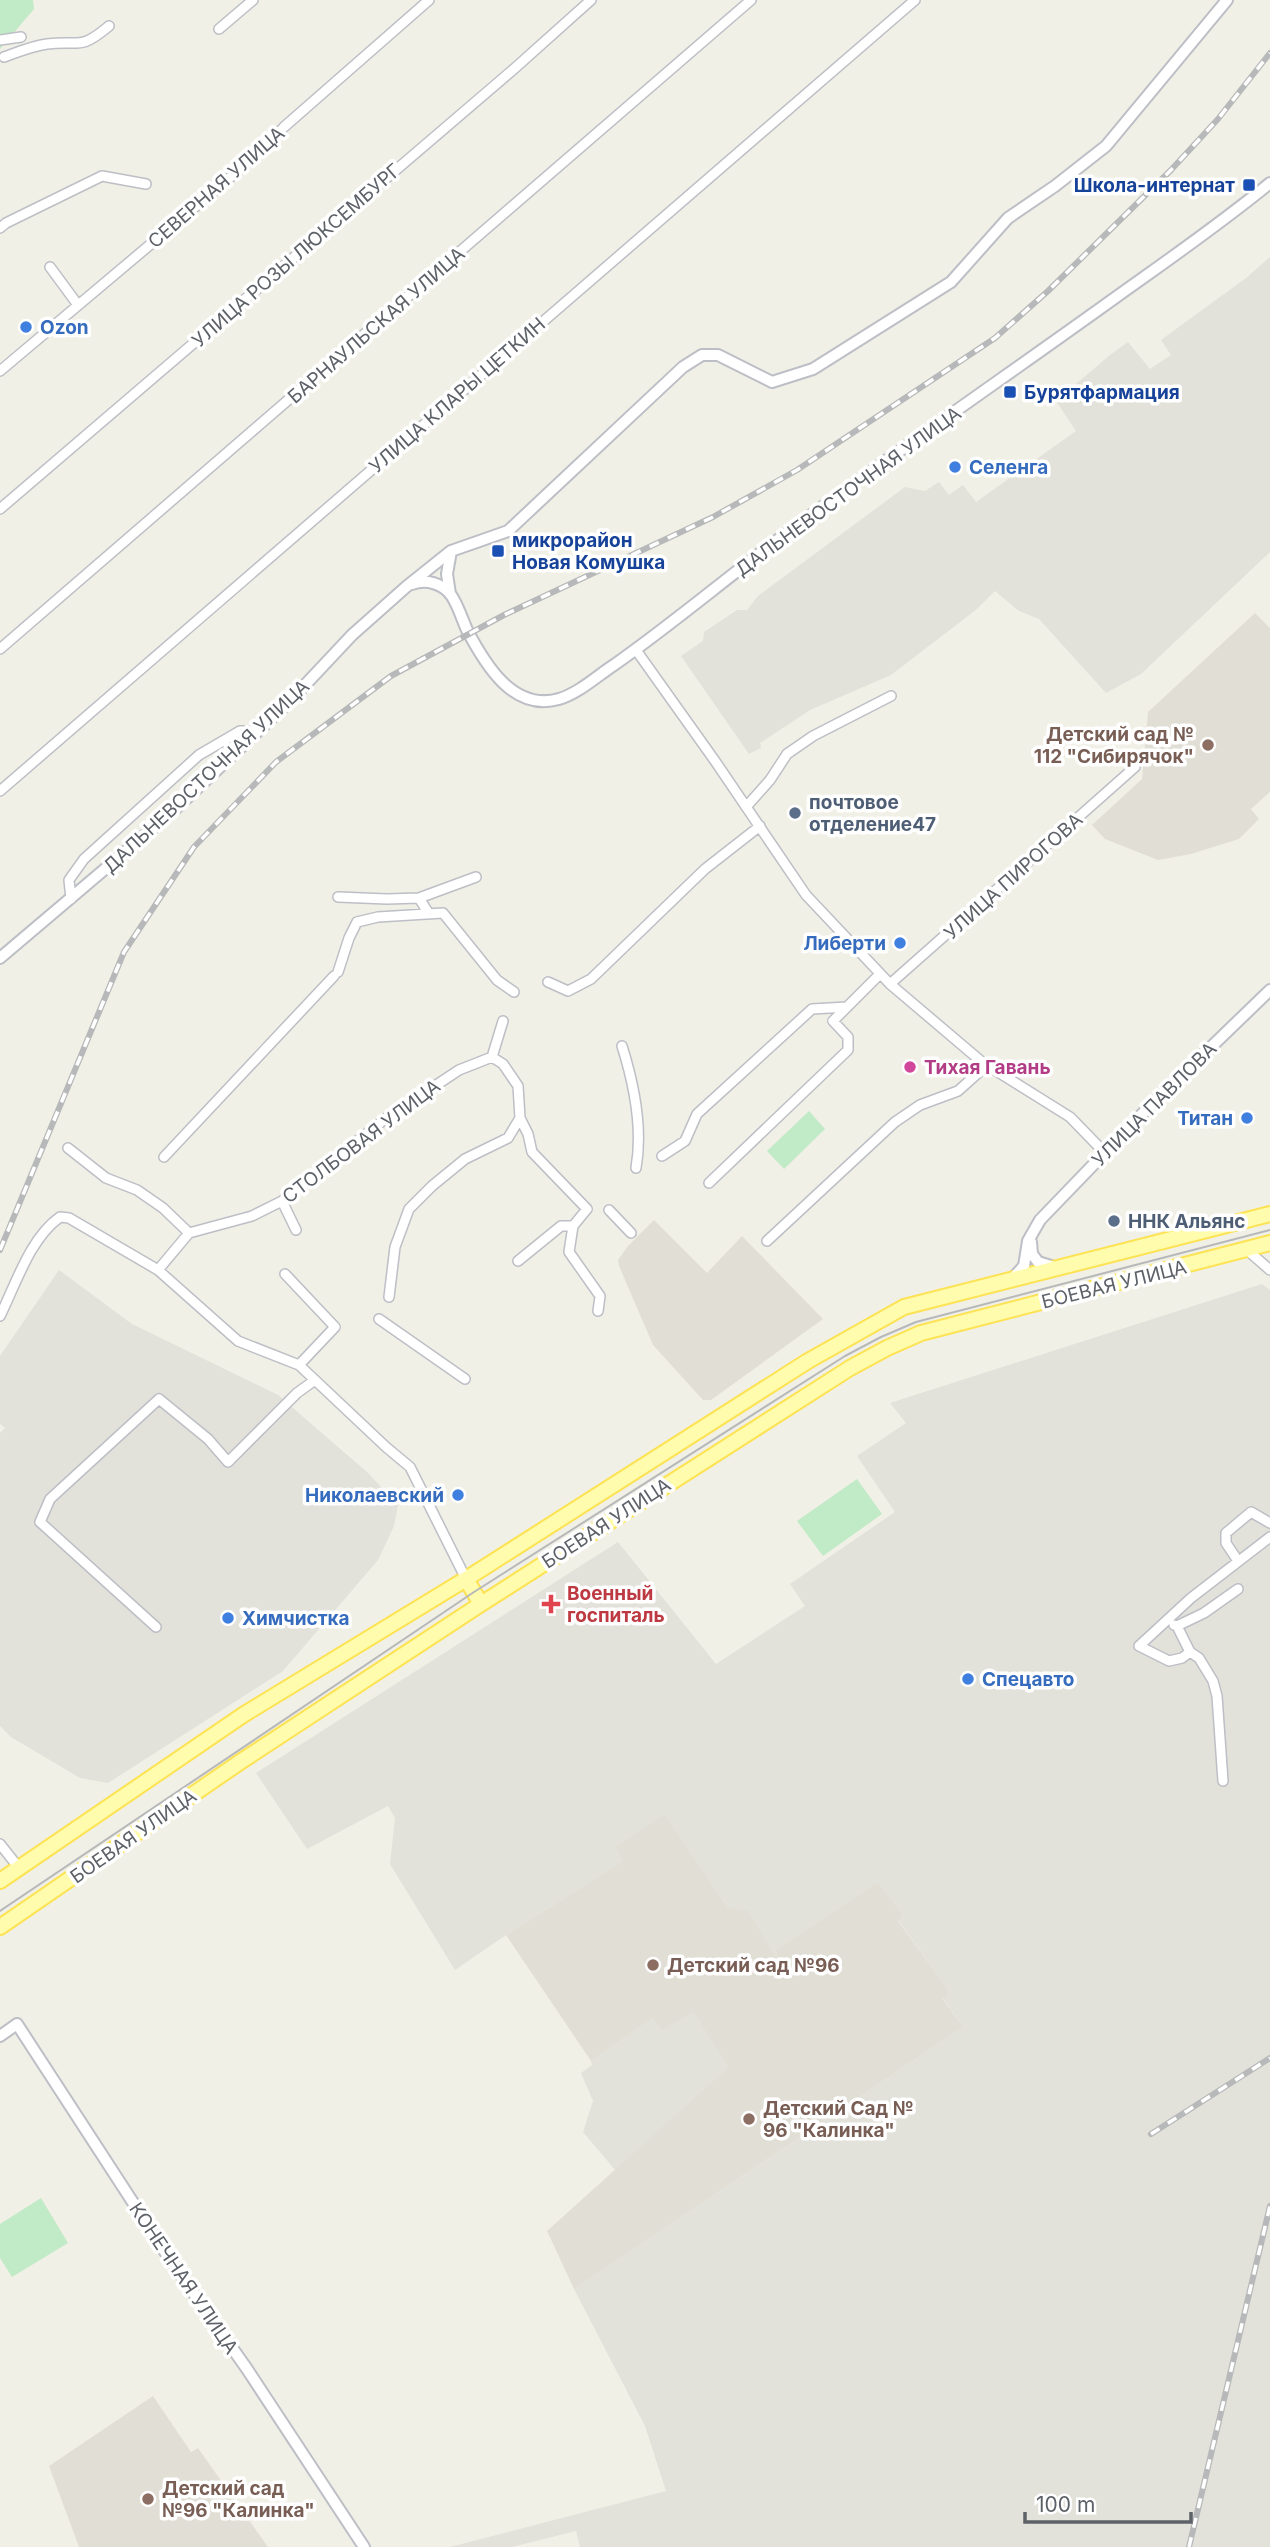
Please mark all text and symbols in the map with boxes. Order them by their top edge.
street label: СЕВЕРНАЯ УЛИЦА [143,122,289,253]
street label: УЛИЦА РОЗЫ ЛЮКСЕМБУРГ [187,159,405,352]
place label: Школа-интернат [1074,174,1235,197]
marker: Школа-интернат [1241,177,1257,193]
street label: БАРНАУЛЬСКАЯ УЛИЦА [283,242,469,408]
street label: УЛИЦА КЛАРЫ ЦЕТКИН [365,313,550,478]
place label: Ozon [40,316,89,339]
marker: Ozon [18,319,34,335]
place label: Бурятфармация [1024,381,1180,404]
marker: Бурятфармация [1002,384,1018,400]
street label: ДАЛЬНЕВОСТОЧНАЯ УЛИЦА [731,402,966,581]
place label: Селенга [969,456,1048,479]
marker: Селенга [947,459,963,475]
place label: микрорайон Новая Комушка [512,529,665,574]
marker: микрорайон Новая Комушка [490,543,506,559]
street label: ДАЛЬНЕВОСТОЧНАЯ УЛИЦА [99,675,314,878]
place label: Детский сад № 112 "Сибирячок" [1034,723,1194,768]
marker: Детский сад № 112 "Сибирячок" [1200,737,1216,753]
place label: почтовое отделение47 [809,791,936,836]
marker: почтовое отделение47 [787,805,803,821]
street label: УЛИЦА ПИРОГОВА [939,808,1087,945]
place label: Либерти [803,932,886,955]
marker: Либерти [892,935,908,951]
street label: УЛИЦА ПАВЛОВА [1087,1037,1221,1171]
place label: Тихая Гавань [924,1056,1051,1079]
marker: Тихая Гавань [902,1059,918,1075]
street label: СТОЛБОВАЯ УЛИЦА [278,1075,445,1208]
place label: Титан [1177,1107,1233,1130]
marker: Титан [1239,1110,1255,1126]
place label: ННК Альянс [1128,1210,1245,1233]
marker: ННК Альянс [1106,1213,1122,1229]
street label: БОЕВАЯ УЛИЦА [1039,1255,1189,1314]
street label: БОЕВАЯ УЛИЦА [538,1473,675,1574]
place label: Николаевский [305,1484,444,1507]
marker: Николаевский [450,1487,466,1503]
place label: Военный госпиталь [567,1582,665,1627]
marker: Военный госпиталь [541,1594,561,1614]
place label: Химчистка [242,1607,350,1630]
marker: Химчистка [220,1610,236,1626]
place label: Спецавто [982,1668,1074,1691]
marker: Спецавто [960,1671,976,1687]
street label: БОЕВАЯ УЛИЦА [66,1784,201,1888]
place label: Детский сад №96 [667,1954,840,1977]
marker: Детский сад №96 [645,1957,661,1973]
place label: Детский Сад № 96 "Калинка" [763,2097,914,2142]
marker: Детский Сад № 96 "Калинка" [741,2111,757,2127]
street label: КОНЕЧНАЯ УЛИЦА [124,2198,243,2358]
place label: Детский сад №96 "Калинка" [162,2477,315,2522]
scale bar [1025,2480,1191,2524]
marker: Детский сад №96 "Калинка" [140,2491,156,2507]
text: 100 m [1036,2492,1095,2517]

